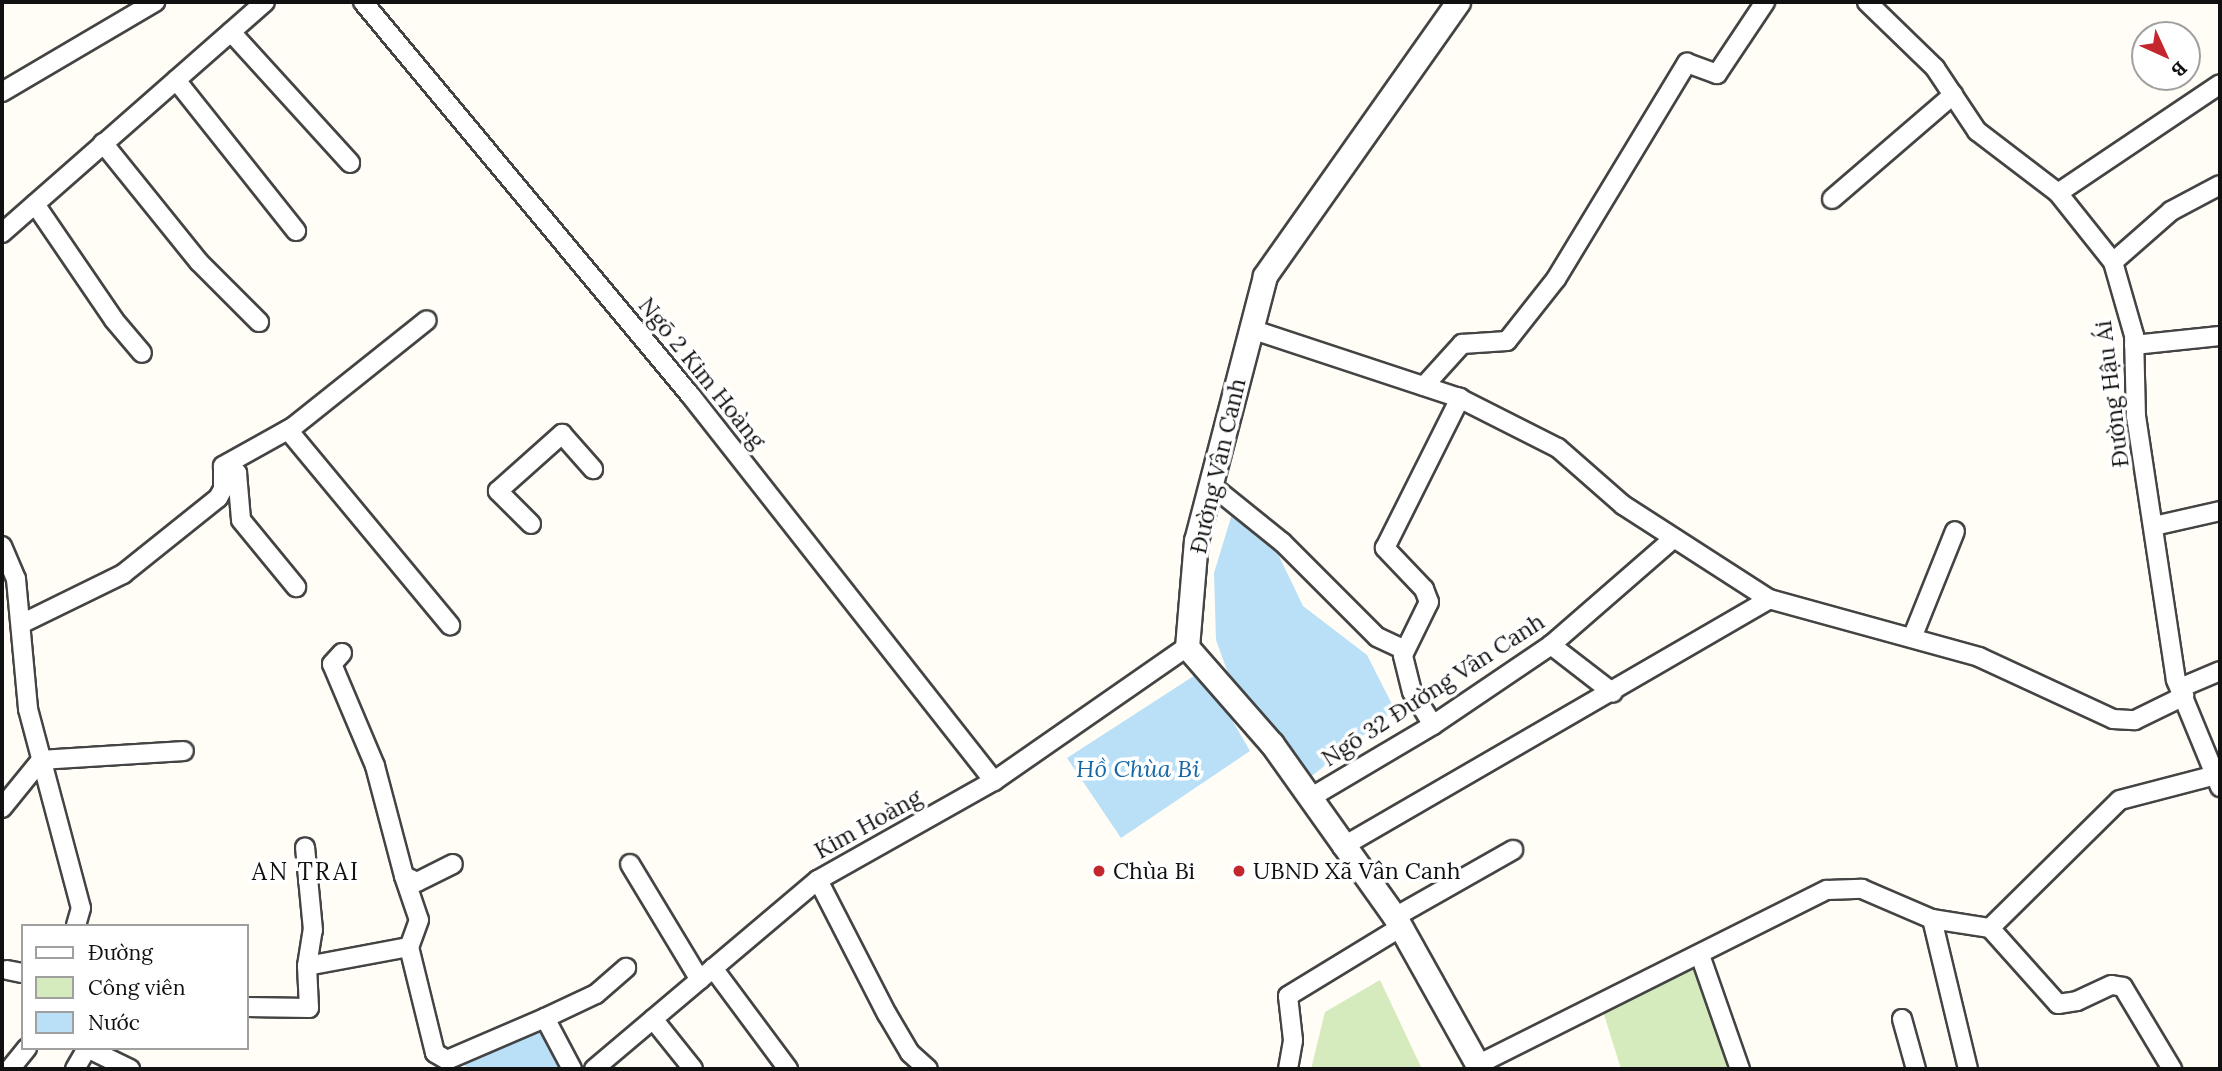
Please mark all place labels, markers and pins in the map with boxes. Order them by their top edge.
place label: Chùa Bi [1113,857,1195,885]
place label: UBND Xã Vân Canh [1253,857,1460,885]
marker: Chùa Bi [1091,863,1107,879]
marker: UBND Xã Vân Canh [1231,863,1247,879]

